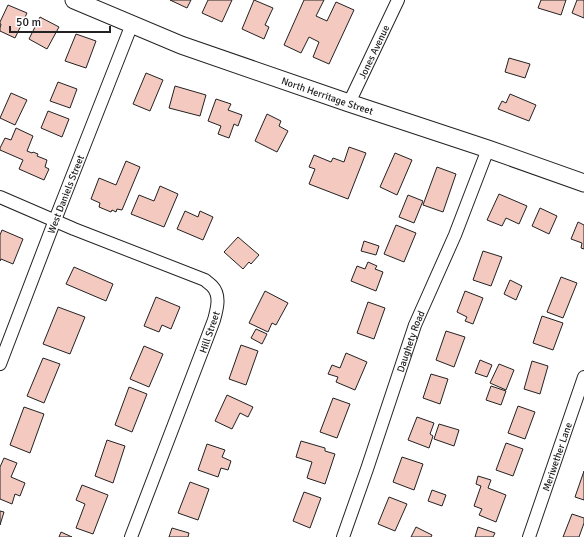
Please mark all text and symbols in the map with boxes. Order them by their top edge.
scale bar [10,8,110,34]
text: 50 m [16,15,41,30]
street label: Jones Avenue [356,23,392,81]
street label: North Herritage Street [280,75,375,118]
street label: West Daniels Street [45,153,87,236]
street label: Hill Street [197,309,223,355]
street label: Daughety Road [395,309,428,374]
street label: Meriwether Lane [540,421,575,493]

